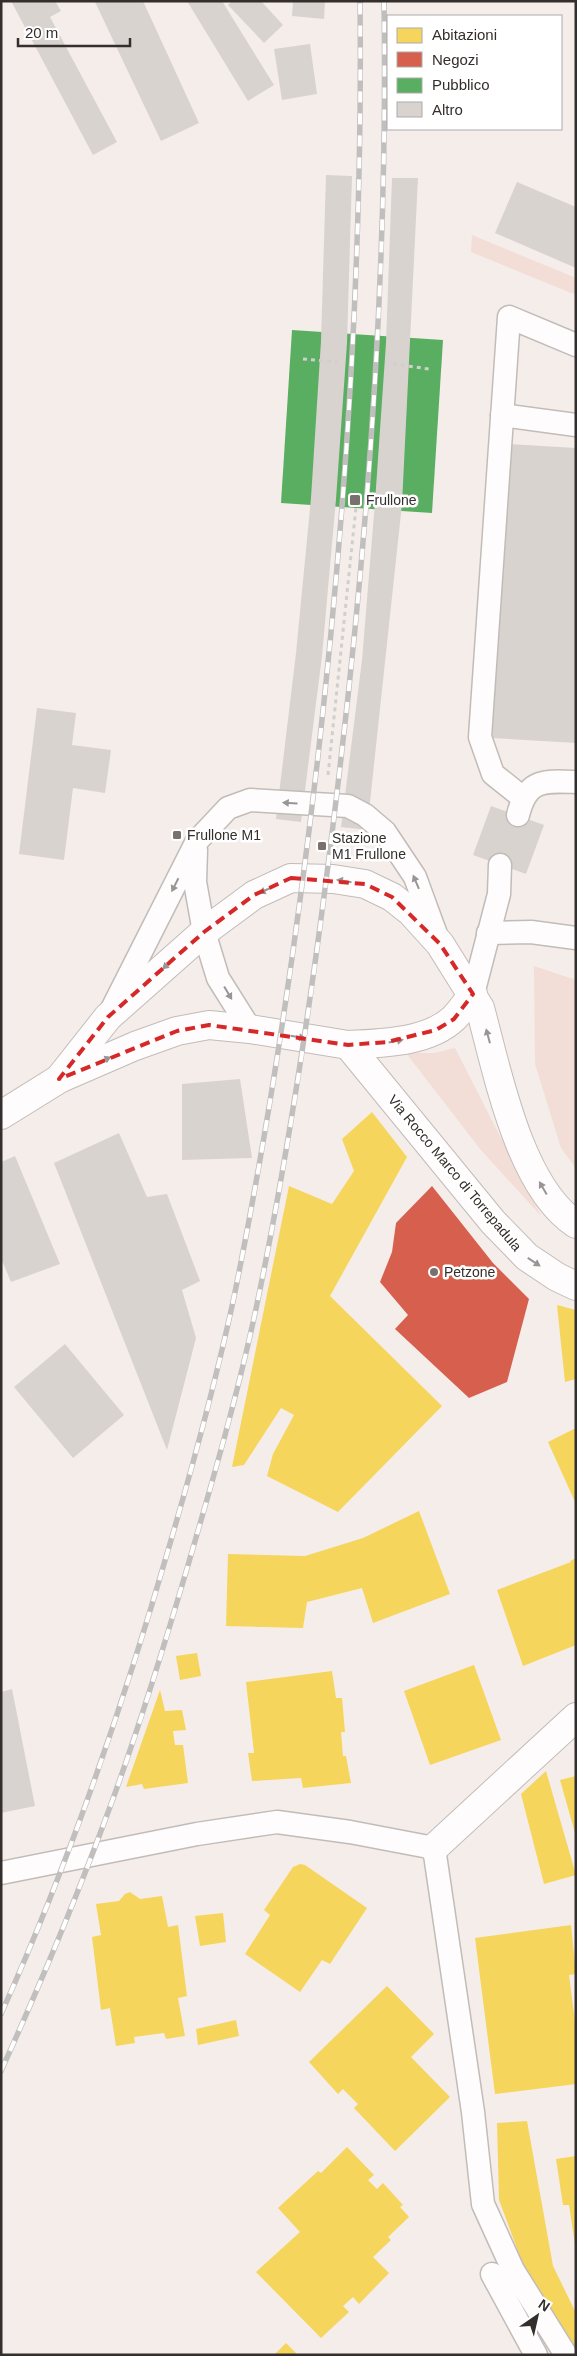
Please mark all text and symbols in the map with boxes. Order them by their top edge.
scale bar [18,15,130,47]
legend [387,15,562,130]
text: 20 m [25,24,58,41]
text: Abitazioni [432,26,497,43]
text: Negozi [432,51,479,68]
text: Pubblico [432,76,490,93]
text: Altro [432,101,463,118]
place label: Frullone [366,492,417,508]
marker: Frullone [348,493,362,507]
one-way arrow [282,798,298,806]
place label: Frullone M1 [187,827,261,843]
marker: Frullone M1 [171,829,183,841]
place label: Stazione M1 Frullone [332,830,406,862]
marker: Stazione M1 Frullone [316,840,328,852]
one-way arrow [412,875,420,889]
one-way arrow [335,876,351,884]
one-way arrow [171,878,179,892]
one-way arrow [259,886,273,894]
one-way arrow [162,958,174,970]
one-way arrow [223,987,232,1000]
one-way arrow [483,1029,491,1044]
one-way arrow [290,1033,306,1041]
one-way arrow [389,1036,405,1044]
one-way arrow [97,1055,111,1063]
street label: Via Rocco Marco di Torrepadula [385,1092,525,1254]
one-way arrow [539,1181,548,1195]
one-way arrow [528,1258,541,1267]
place label: Petzone [444,1264,496,1280]
marker: Petzone [428,1266,440,1278]
north arrow [512,2291,562,2341]
text: N [536,2296,553,2315]

